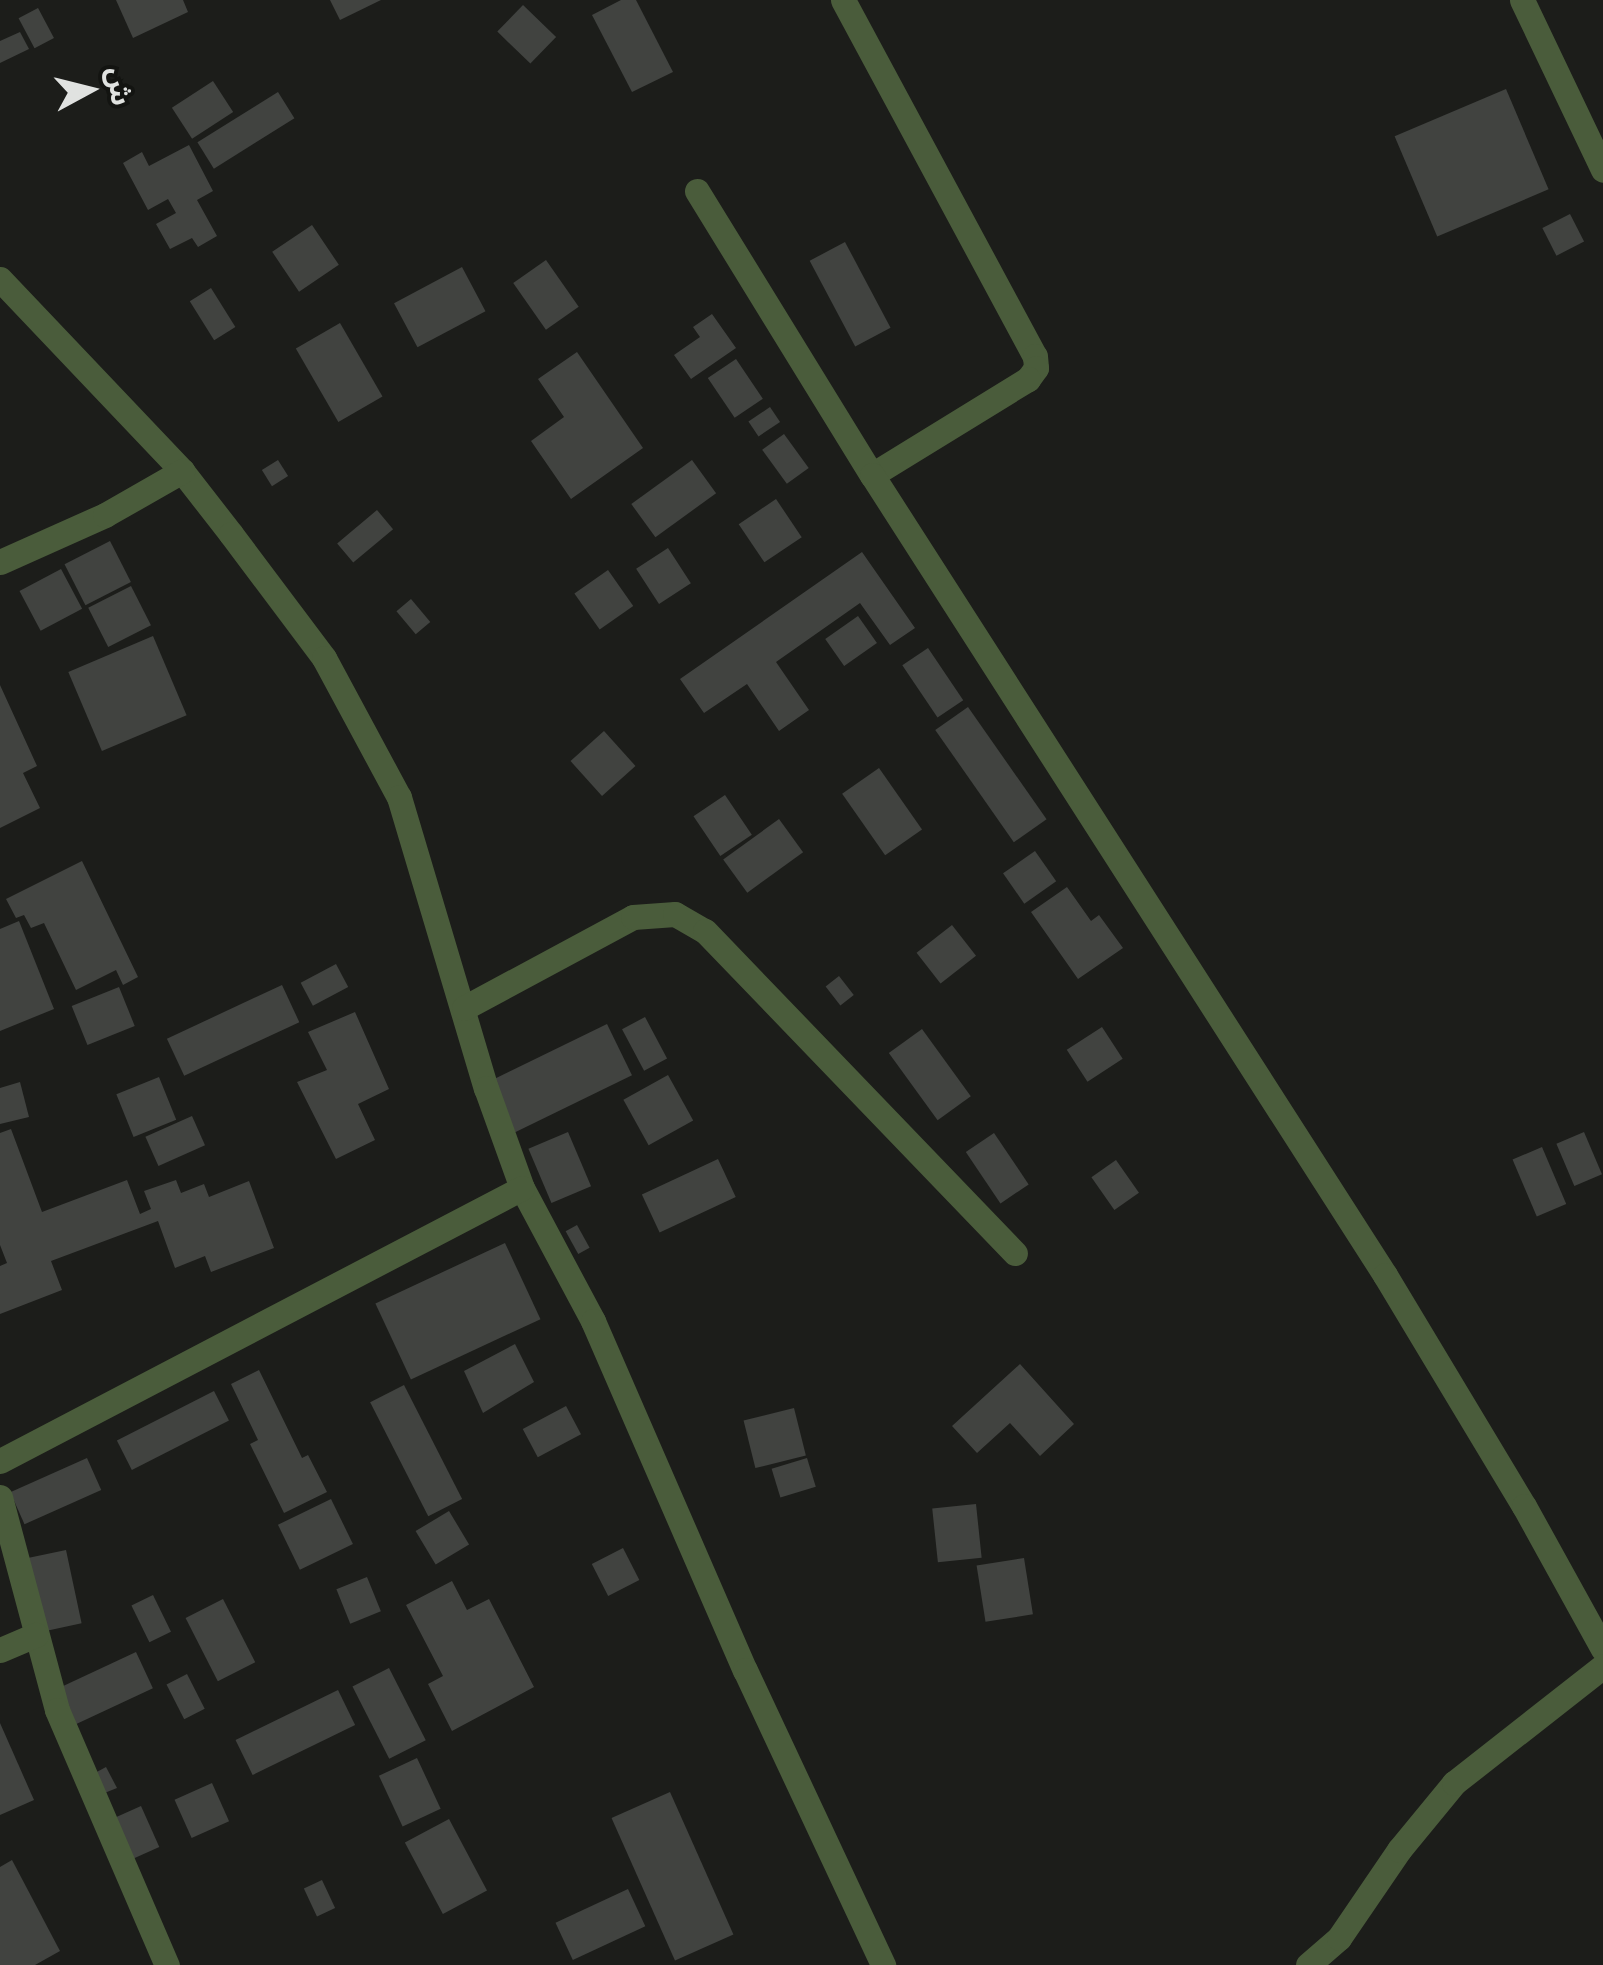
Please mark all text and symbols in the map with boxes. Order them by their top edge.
north arrow [40,40,140,140]
text: ش [100,65,141,108]

